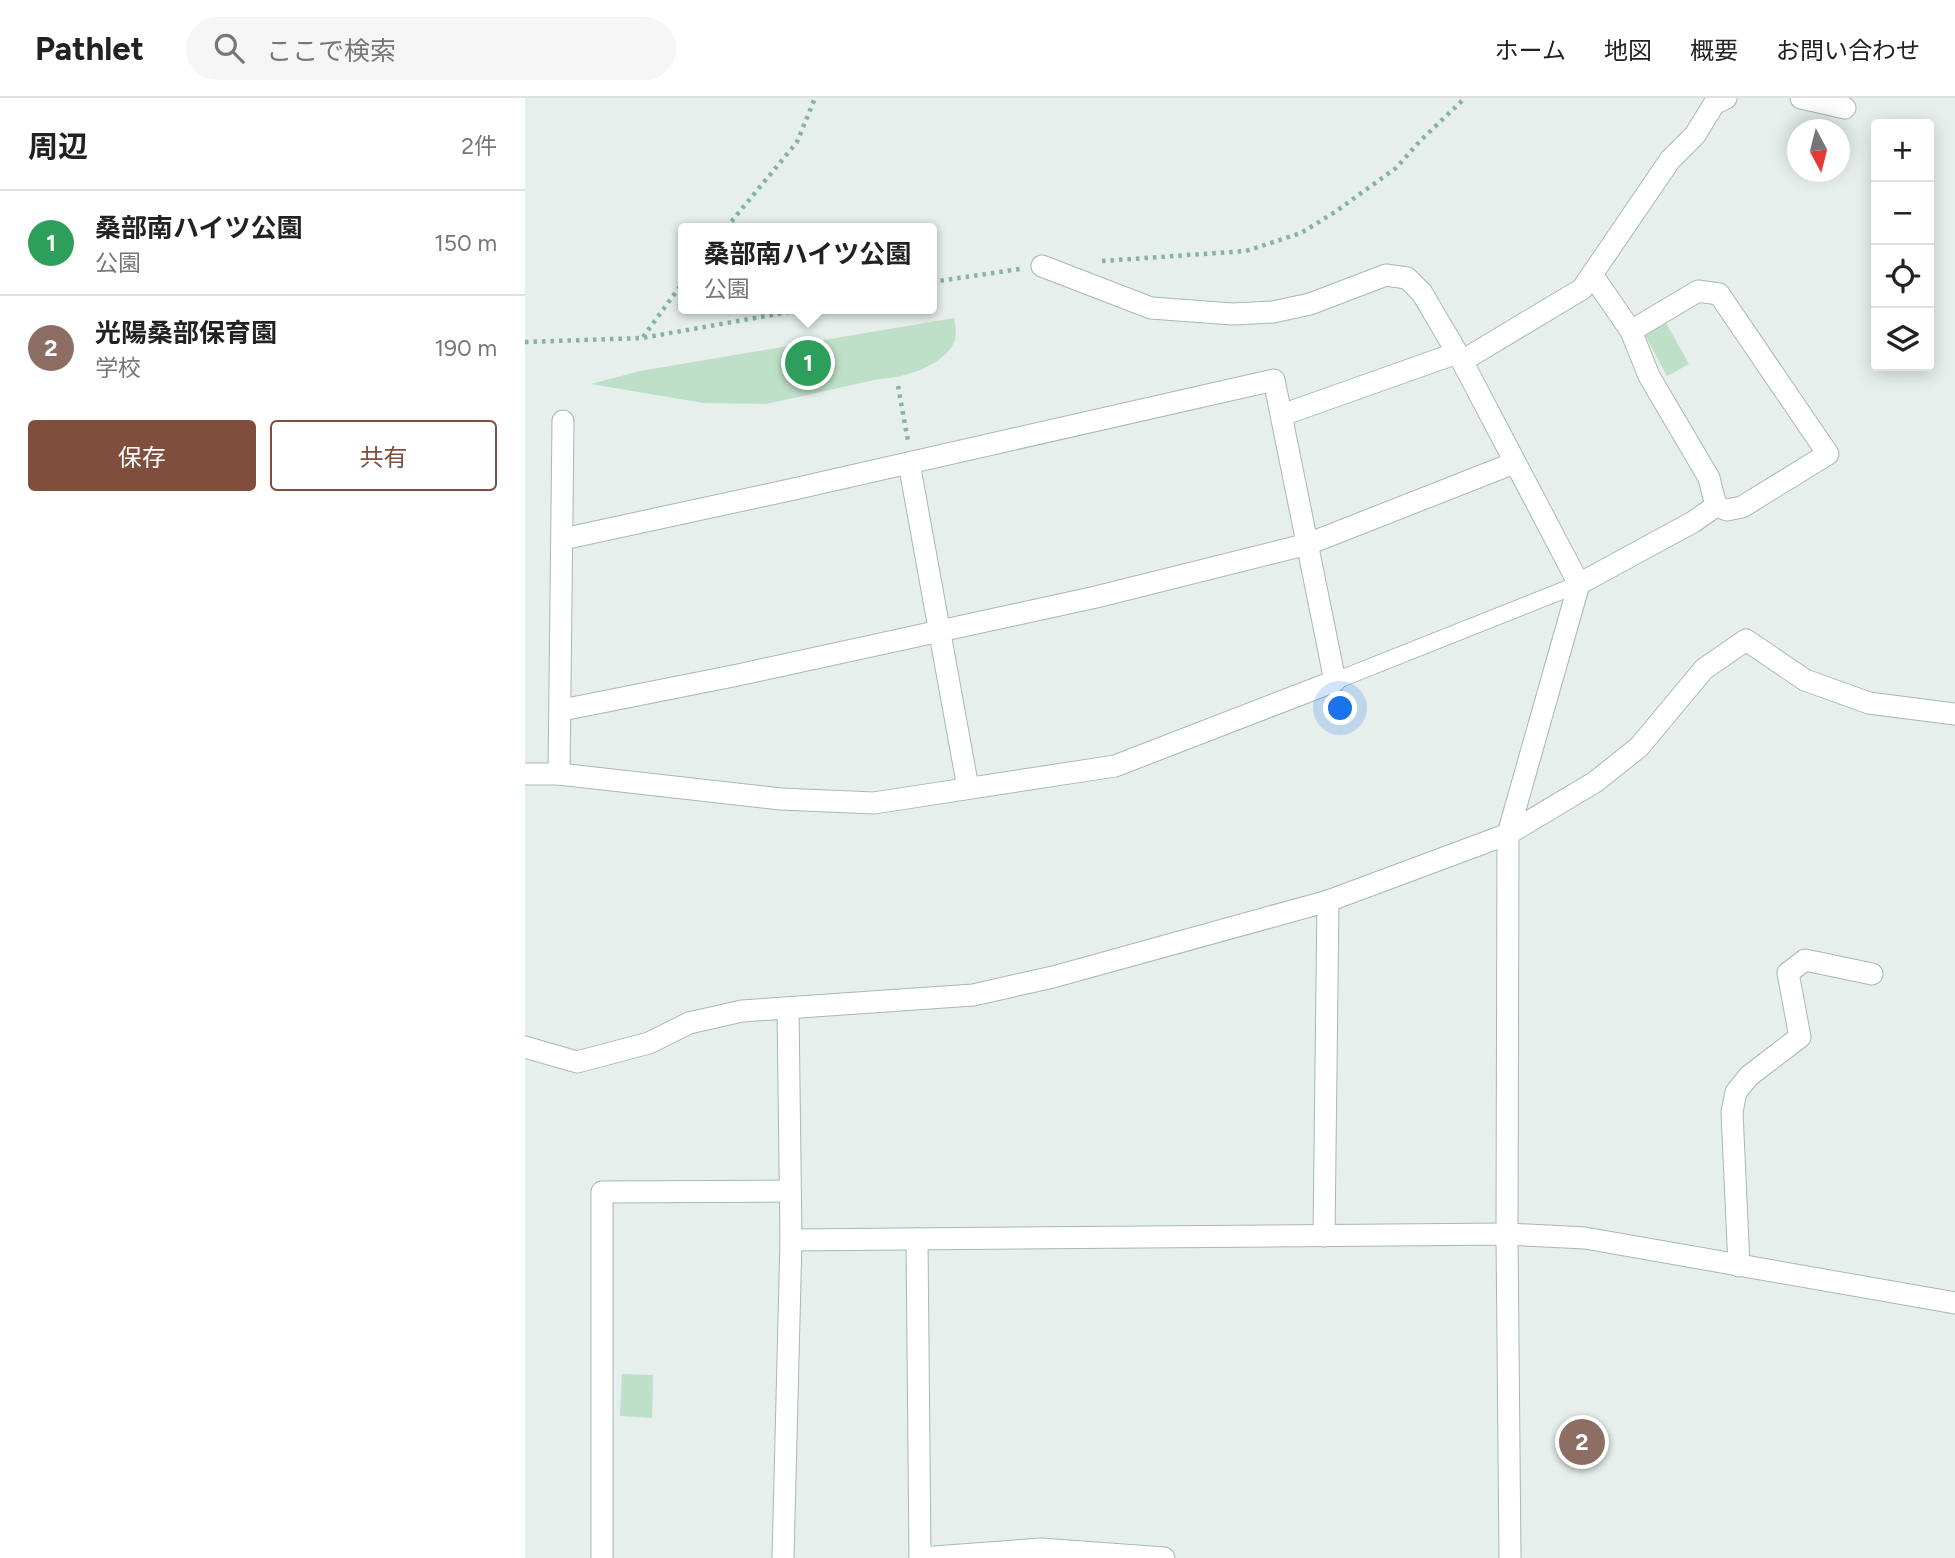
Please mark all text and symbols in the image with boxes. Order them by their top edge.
search box [186,17,676,80]
text: Pathlet [35,29,144,68]
icon: search [210,29,248,67]
text: ここで検索 [266,35,396,67]
text: ホーム [1495,36,1566,65]
text: 地図 [1604,36,1652,65]
text: 概要 [1690,36,1738,65]
text: お問い合わせ [1776,36,1920,65]
north arrow [1787,119,1850,182]
map controls [1871,119,1934,371]
button: + [1871,119,1934,182]
text: 周辺 [28,128,88,165]
text: 2件 [461,132,497,160]
button: − [1871,182,1934,245]
text: 桑部南ハイツ公園 [95,212,302,244]
popup [678,223,937,314]
text: 1 [46,229,56,257]
text: 150 m [434,229,497,257]
text: 桑部南ハイツ公園 [704,238,911,270]
button: locate [1871,245,1934,308]
text: 公園 [95,249,141,277]
text: 公園 [704,275,750,303]
button: layers [1871,308,1934,371]
text: 光陽桑部保育園 [95,317,277,349]
text: 2 [44,334,58,362]
text: 190 m [434,334,497,362]
pin: 1 [785,337,831,389]
text: 学校 [95,354,141,382]
button: 保存 [28,420,256,491]
button: 共有 [270,420,497,491]
your location [1323,691,1357,725]
pin: 2 [1559,1416,1605,1468]

